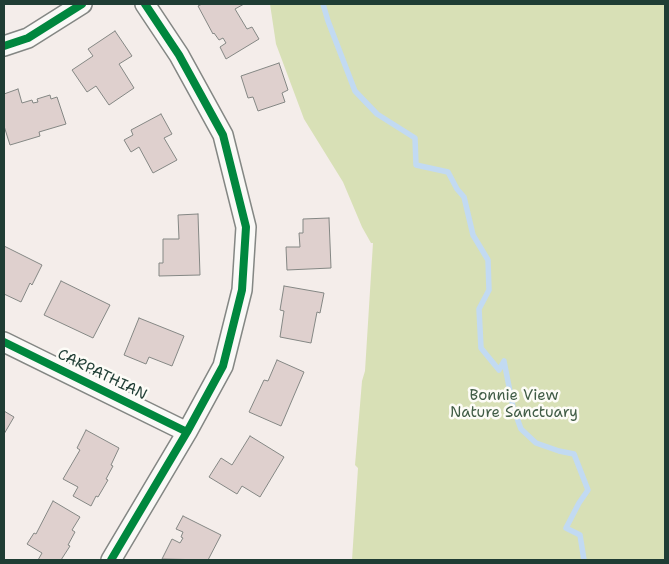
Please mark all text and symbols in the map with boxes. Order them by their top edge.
street label: CARPATHIAN [54,346,150,404]
park label: Bonnie View Nature Sanctuary [450,387,578,422]

